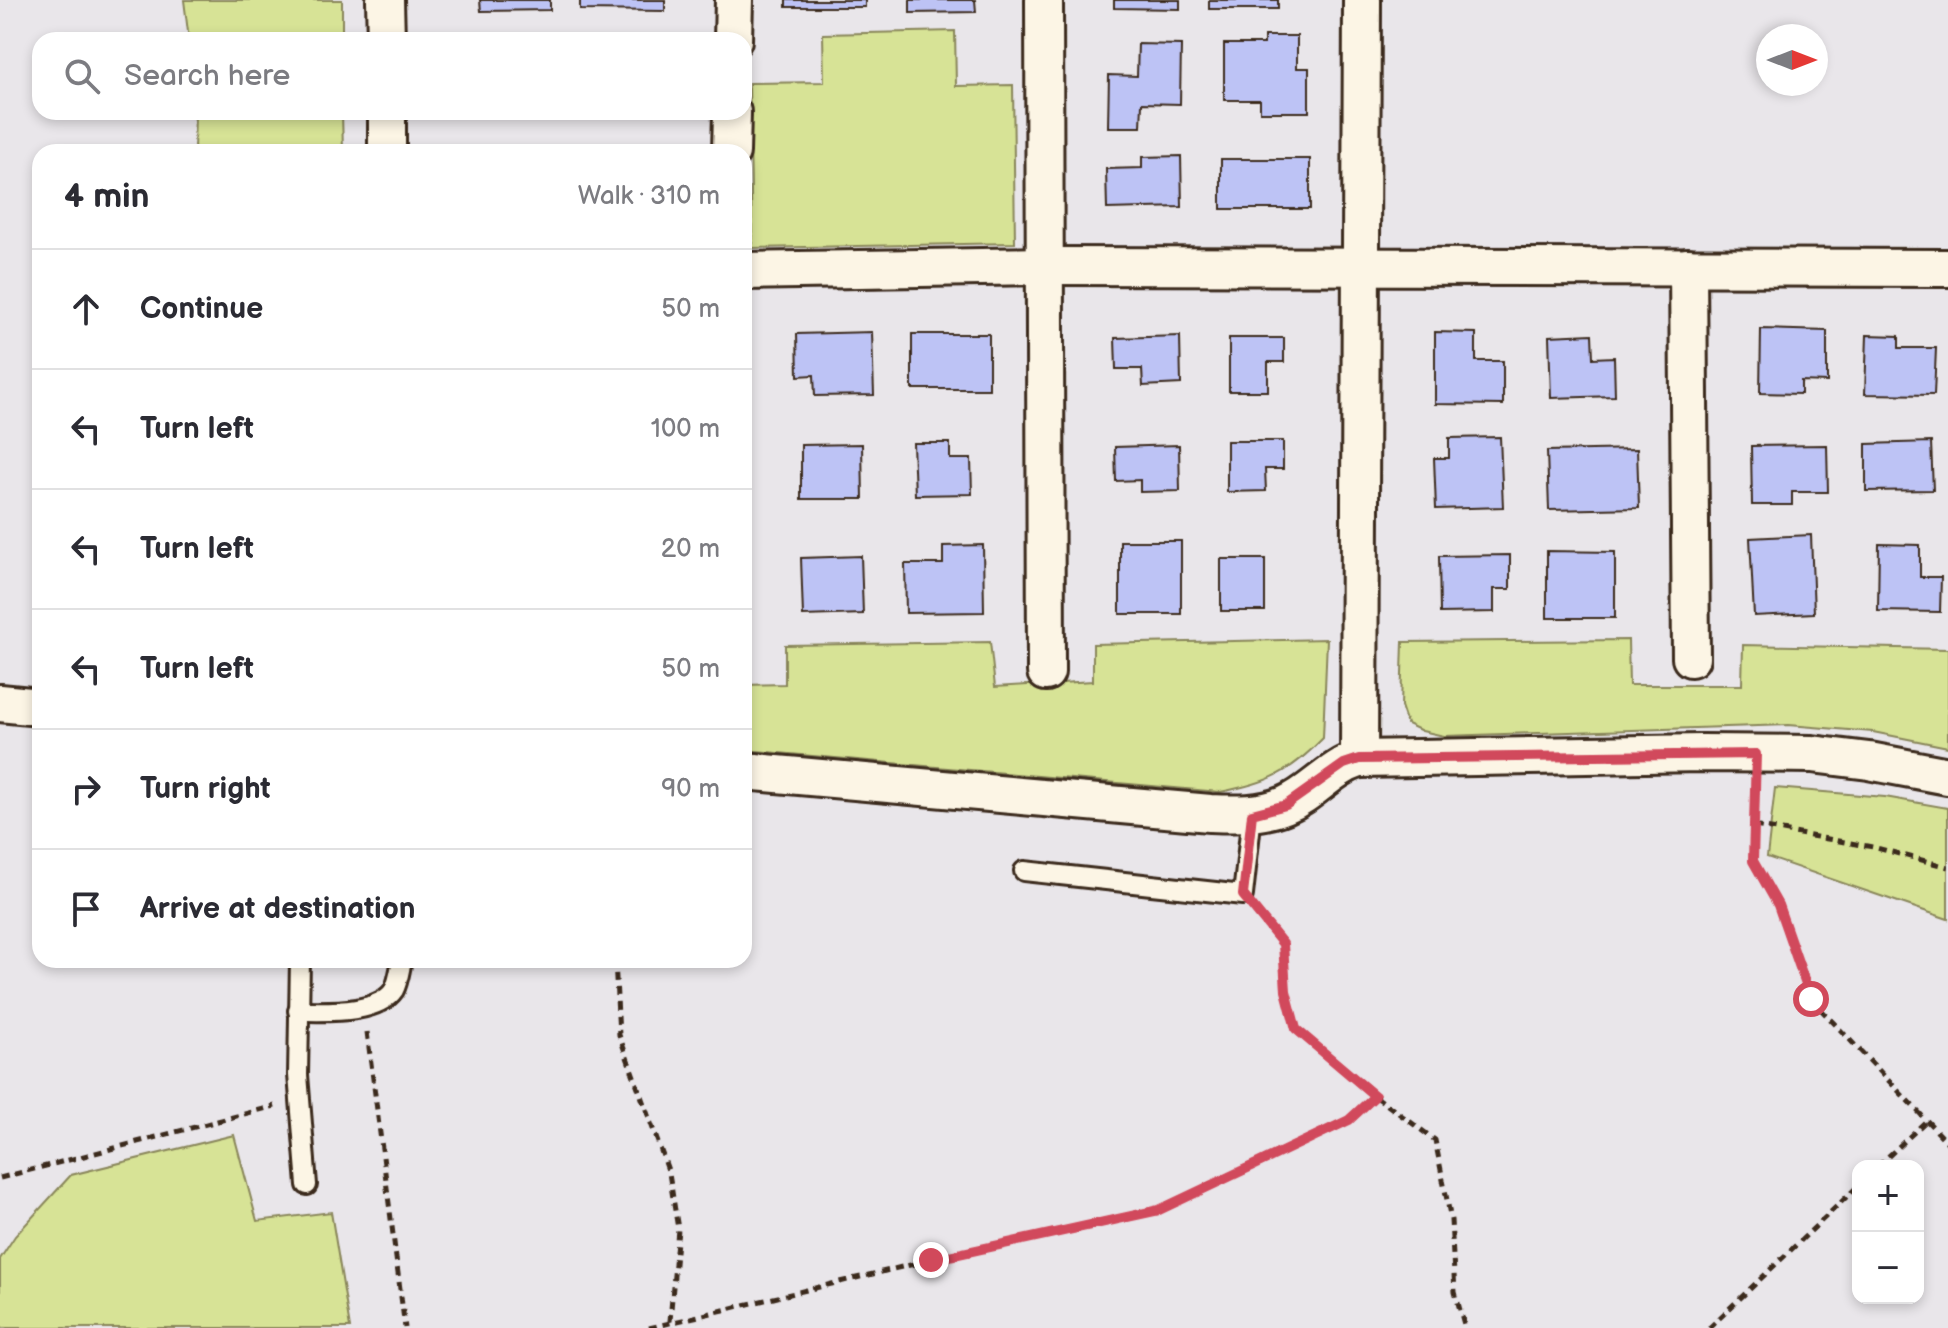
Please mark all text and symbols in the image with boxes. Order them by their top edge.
north arrow [1756,24,1828,96]
search box [32,32,752,120]
icon: search [60,54,104,98]
text: Search here [124,58,290,94]
text: 4 min [64,176,150,217]
text: Walk · 310 m [578,181,720,212]
icon: ahead [64,287,108,331]
text: Continue [140,291,263,327]
text: 50 m [661,294,720,325]
icon: left [64,407,108,451]
text: Turn left [140,411,254,447]
text: 100 m [651,414,720,445]
icon: left [64,527,108,571]
text: Turn left [140,531,254,567]
text: 20 m [661,534,720,565]
icon: left [64,647,108,691]
text: Turn left [140,651,254,687]
text: 50 m [661,654,720,685]
icon: right [64,767,108,811]
text: Turn right [140,771,271,807]
text: 90 m [661,774,720,805]
icon: arrive [64,887,108,931]
text: Arrive at destination [140,891,416,927]
route start [1793,981,1829,1017]
map controls [1852,1160,1924,1304]
button: + [1852,1160,1924,1232]
button: − [1852,1232,1924,1304]
route end [913,1242,949,1278]

